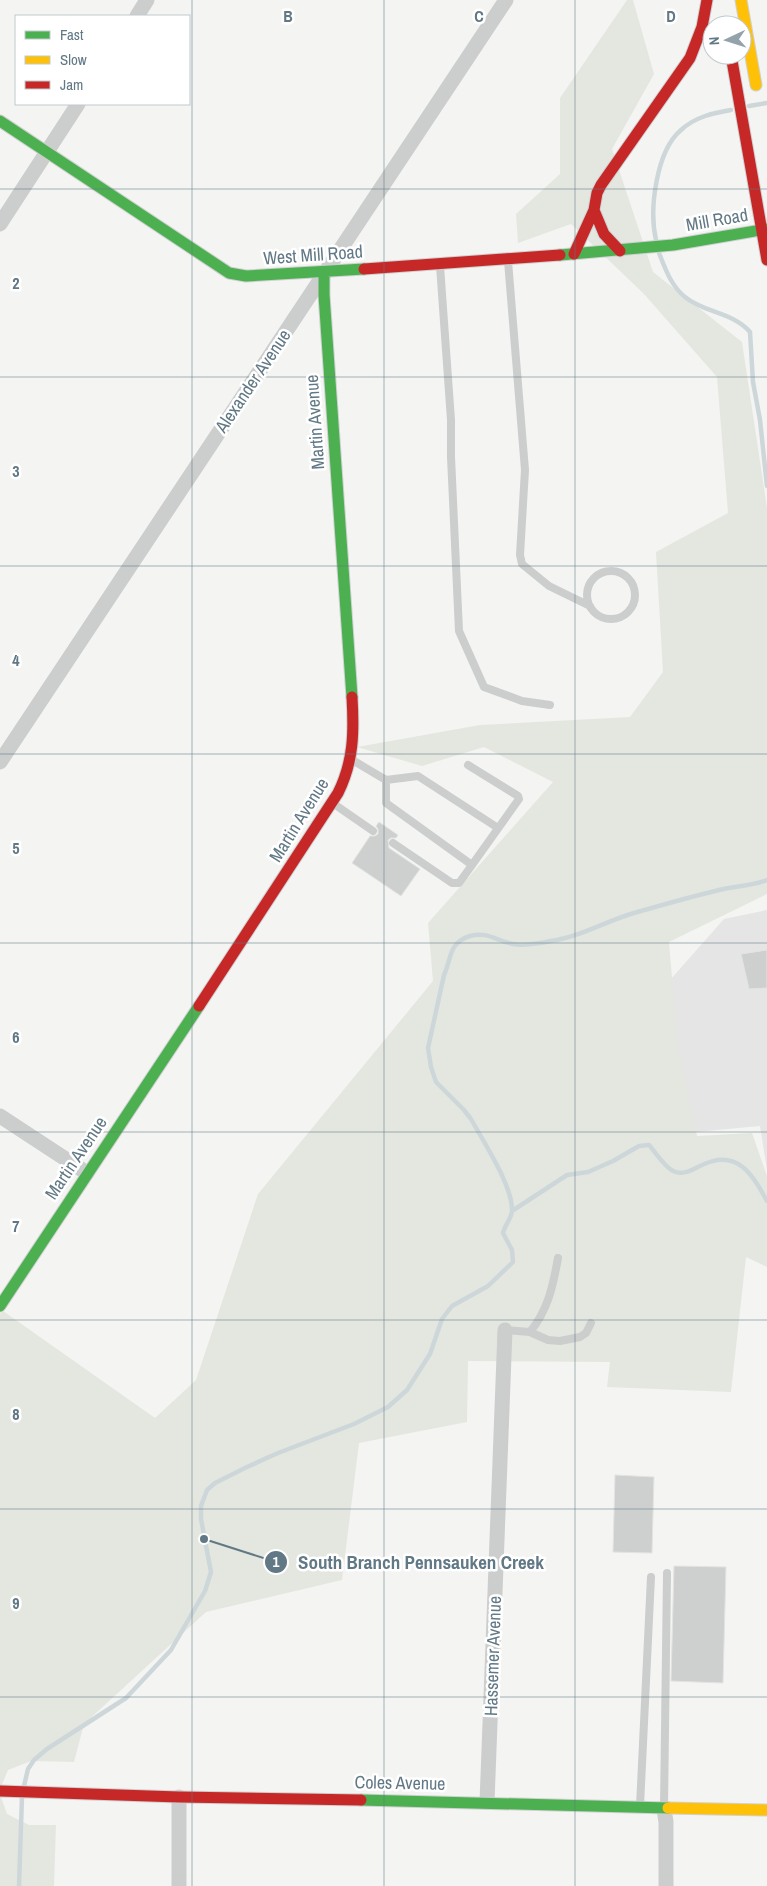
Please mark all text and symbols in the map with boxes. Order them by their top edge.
text: B [283,5,293,27]
text: C [474,5,484,27]
text: D [666,5,676,27]
legend [15,15,190,105]
north arrow [702,15,752,65]
text: Fast [60,24,84,45]
text: N [705,36,723,46]
text: Slow [60,49,87,70]
text: Jam [60,74,83,95]
street label: Mill Road [684,202,750,237]
street label: West Mill Road [262,239,364,270]
text: 2 [12,272,20,294]
street label: Alexander Avenue [208,324,296,438]
street label: Martin Avenue [299,374,330,470]
text: 3 [12,460,20,482]
text: 4 [12,649,20,671]
street label: Martin Avenue [263,773,334,867]
text: 5 [12,837,20,859]
text: 6 [12,1026,20,1048]
street label: Martin Avenue [39,1111,112,1204]
text: 7 [12,1215,20,1237]
text: 8 [12,1403,20,1425]
callout: South Branch Pennsauken Creek [263,1545,554,1579]
text: South Branch Pennsauken Creek [298,1549,544,1575]
text: 1 [273,1551,280,1572]
text: 9 [12,1592,20,1614]
street label: Hassemer Avenue [478,1595,507,1717]
street label: Coles Avenue [354,1769,446,1796]

